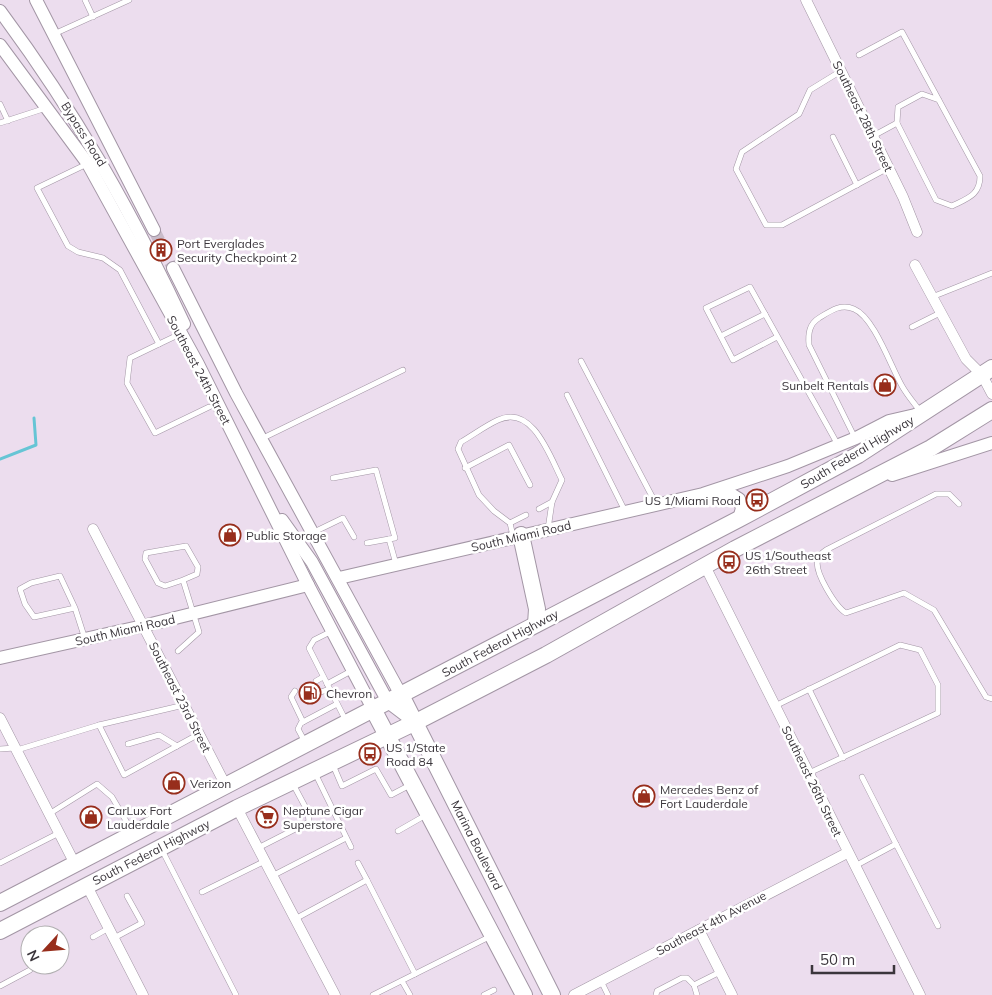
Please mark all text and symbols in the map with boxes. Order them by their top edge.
street label: Southeast 28th Street [830,58,896,174]
street label: Bypass Road [58,99,110,169]
place label: Port Everglades Security Checkpoint 2 [177,236,297,265]
building icon: Port Everglades Security Checkpoint 2 [149,238,173,262]
street label: Southeast 24th Street [164,313,234,427]
shop icon: Sunbelt Rentals [873,373,897,397]
place label: Sunbelt Rentals [782,378,869,393]
street label: South Federal Highway [797,412,917,492]
bus stop icon: US 1/Miami Road [745,488,769,512]
place label: US 1/Miami Road [645,493,741,508]
street label: South Miami Road [470,517,572,555]
shop icon: Public Storage [218,523,242,547]
place label: Public Storage [246,528,326,543]
place label: US 1/Southeast 26th Street [745,548,831,577]
bus stop icon: US 1/Southeast 26th Street [717,550,741,574]
street label: South Federal Highway [439,606,561,680]
street label: South Miami Road [74,611,176,649]
street label: Southeast 23rd Street [146,639,214,755]
fuel station icon: Chevron [298,681,322,705]
place label: Chevron [326,686,372,701]
street label: Southeast 26th Street [779,723,845,839]
place label: US 1/State Road 84 [386,740,446,769]
bus stop icon: US 1/State Road 84 [358,742,382,766]
shop icon: Verizon [162,771,186,795]
place label: Verizon [190,776,231,791]
place label: Mercedes Benz of Fort Lauderdale [660,782,759,811]
shop icon: Mercedes Benz of Fort Lauderdale [632,784,656,808]
street label: Marina Boulevard [448,798,506,892]
place label: CarLux Fort Lauderdale [107,803,172,832]
place label: Neptune Cigar Superstore [283,803,364,832]
shop icon: CarLux Fort Lauderdale [79,805,103,829]
supermarket icon: Neptune Cigar Superstore [255,805,279,829]
street label: South Federal Highway [90,816,213,888]
street label: Southeast 4th Avenue [653,888,769,958]
north arrow [20,925,70,975]
scale bar [812,942,894,974]
text: N [23,947,44,964]
text: 50 m [820,950,855,969]

